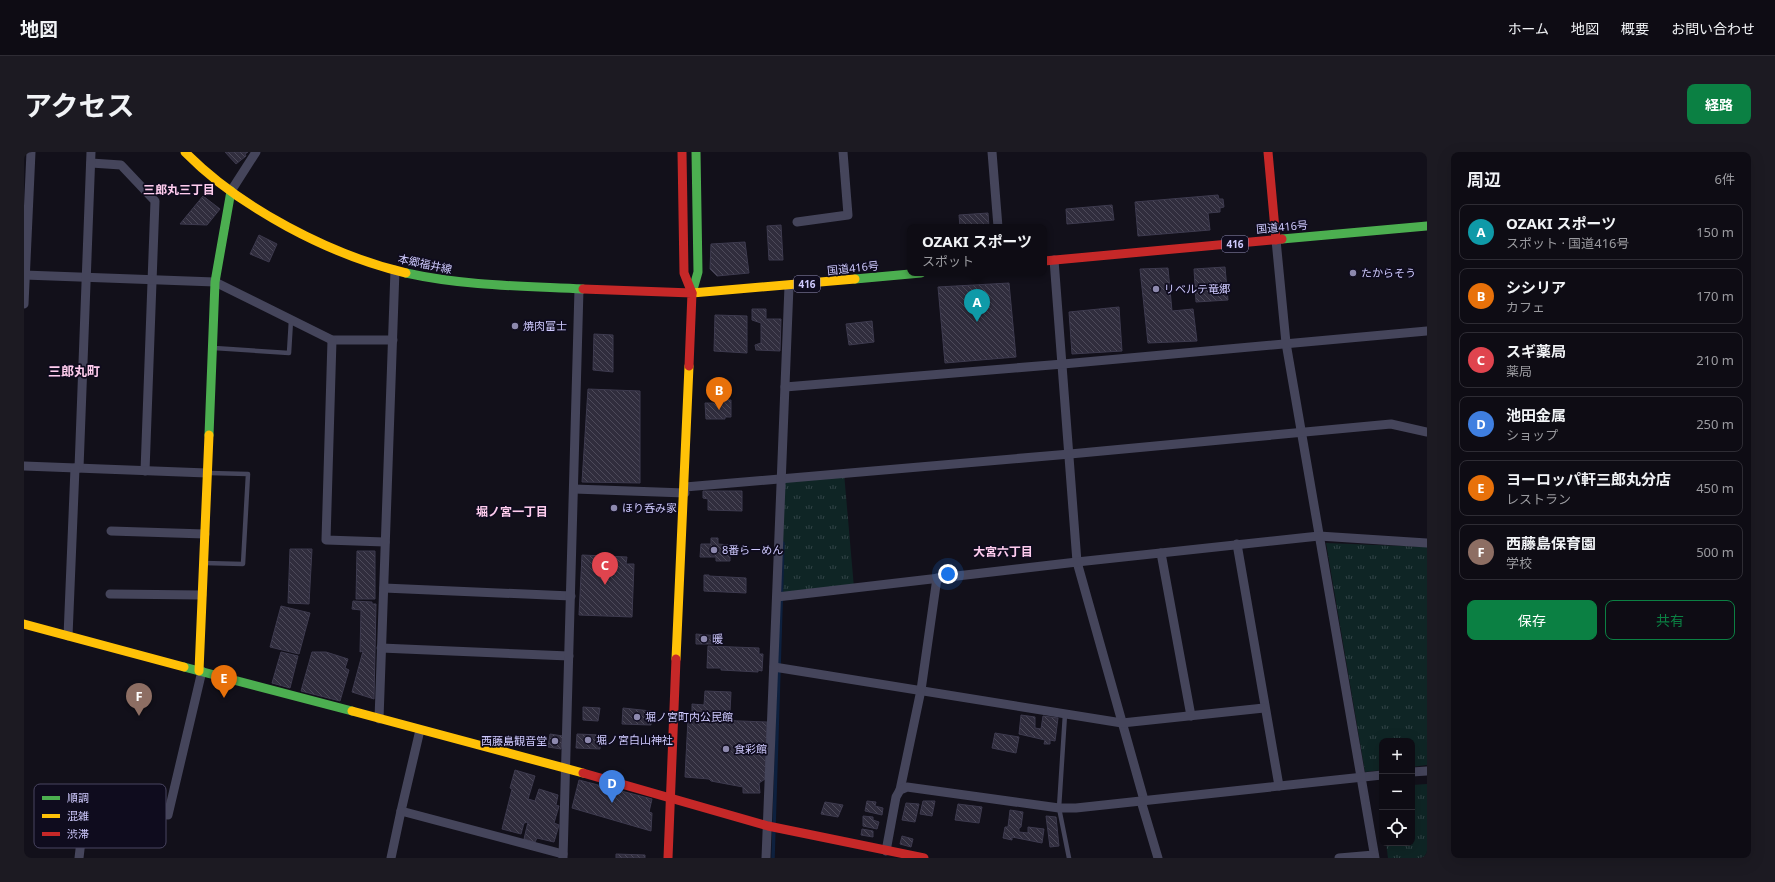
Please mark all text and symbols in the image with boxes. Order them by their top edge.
text: 地図 [20,16,58,42]
text: ホーム [1507,19,1549,38]
text: 地図 [1571,19,1599,38]
text: 概要 [1621,19,1649,38]
text: お問い合わせ [1671,19,1755,38]
button: 経路 [1687,84,1751,124]
text: アクセス [24,86,135,124]
text: 周辺 [1467,168,1501,191]
text: 6件 [1715,170,1735,188]
district label: 三郎丸三丁目 [143,181,215,198]
text: OZAKI スポーツ [1506,213,1616,233]
street label: 国道416号 [1255,217,1308,236]
text: A [1477,223,1486,241]
text: 150 m [1696,223,1734,241]
popup [907,224,1047,276]
text: OZAKI スポーツ [922,231,1032,251]
text: スポット · 国道416号 [1506,234,1630,252]
road number: 416 [1222,236,1248,252]
street label: 本郷福井線 [397,250,454,277]
text: スポット [922,252,974,270]
street label: 国道416号 [826,257,880,278]
place label: たからそう [1361,265,1416,280]
marker: たからそう [1348,268,1358,278]
road number: 416 [794,276,820,292]
text: シシリア [1506,277,1566,297]
place label: リベルテ竜郷 [1164,281,1230,296]
marker: リベルテ竜郷 [1151,284,1161,294]
text: B [1477,287,1485,305]
text: 170 m [1696,287,1734,305]
pin: A [964,289,990,322]
text: カフェ [1506,298,1545,316]
place label: 焼肉富士 [523,318,567,333]
marker: 焼肉富士 [510,321,520,331]
text: スギ薬局 [1506,341,1566,361]
text: C [1477,351,1485,369]
text: 210 m [1696,351,1734,369]
district label: 三郎丸町 [48,362,100,380]
text: 薬局 [1506,362,1532,380]
pin: B [706,377,732,410]
text: 池田金属 [1506,405,1566,425]
text: D [1476,415,1486,433]
text: 250 m [1696,415,1734,433]
text: ショップ [1506,426,1558,444]
text: ヨーロッパ軒三郎丸分店 [1506,469,1671,489]
text: E [1477,479,1485,497]
text: 450 m [1696,479,1734,497]
text: レストラン [1506,490,1571,508]
place label: ほり呑み家 [622,500,677,515]
district label: 堀ノ宮一丁目 [476,503,548,520]
marker: ほり呑み家 [609,503,619,513]
text: 西藤島保育園 [1506,533,1596,553]
place label: 8番らーめん [722,542,783,557]
district label: 大宮六丁目 [973,543,1033,560]
text: F [1477,543,1485,561]
text: 500 m [1696,543,1734,561]
marker: 8番らーめん [709,545,719,555]
pin: C [592,552,618,585]
text: 学校 [1506,554,1532,572]
your location [938,564,958,584]
button: 保存 [1467,600,1597,640]
button: 共有 [1605,600,1735,640]
place label: 暖 [712,631,723,646]
marker: 暖 [699,634,709,644]
pin: E [211,665,237,698]
pin: F [126,683,152,716]
place label: 堀ノ宮町内公民館 [645,709,733,724]
marker: 堀ノ宮町内公民館 [632,712,642,722]
place label: 堀ノ宮白山神社 [596,732,673,747]
place label: 西藤島観音堂 [481,733,547,748]
marker: 堀ノ宮白山神社 [583,735,593,745]
marker: 西藤島観音堂 [550,736,560,746]
map controls [1379,738,1415,846]
button: + [1379,738,1415,774]
place label: 食彩館 [734,741,767,756]
marker: 食彩館 [721,744,731,754]
pin: D [599,770,625,803]
button: − [1379,774,1415,810]
legend [34,784,166,848]
text: 順調 [67,790,89,805]
text: 混雑 [67,808,89,823]
button: locate [1379,810,1415,846]
text: 渋滞 [67,826,89,841]

